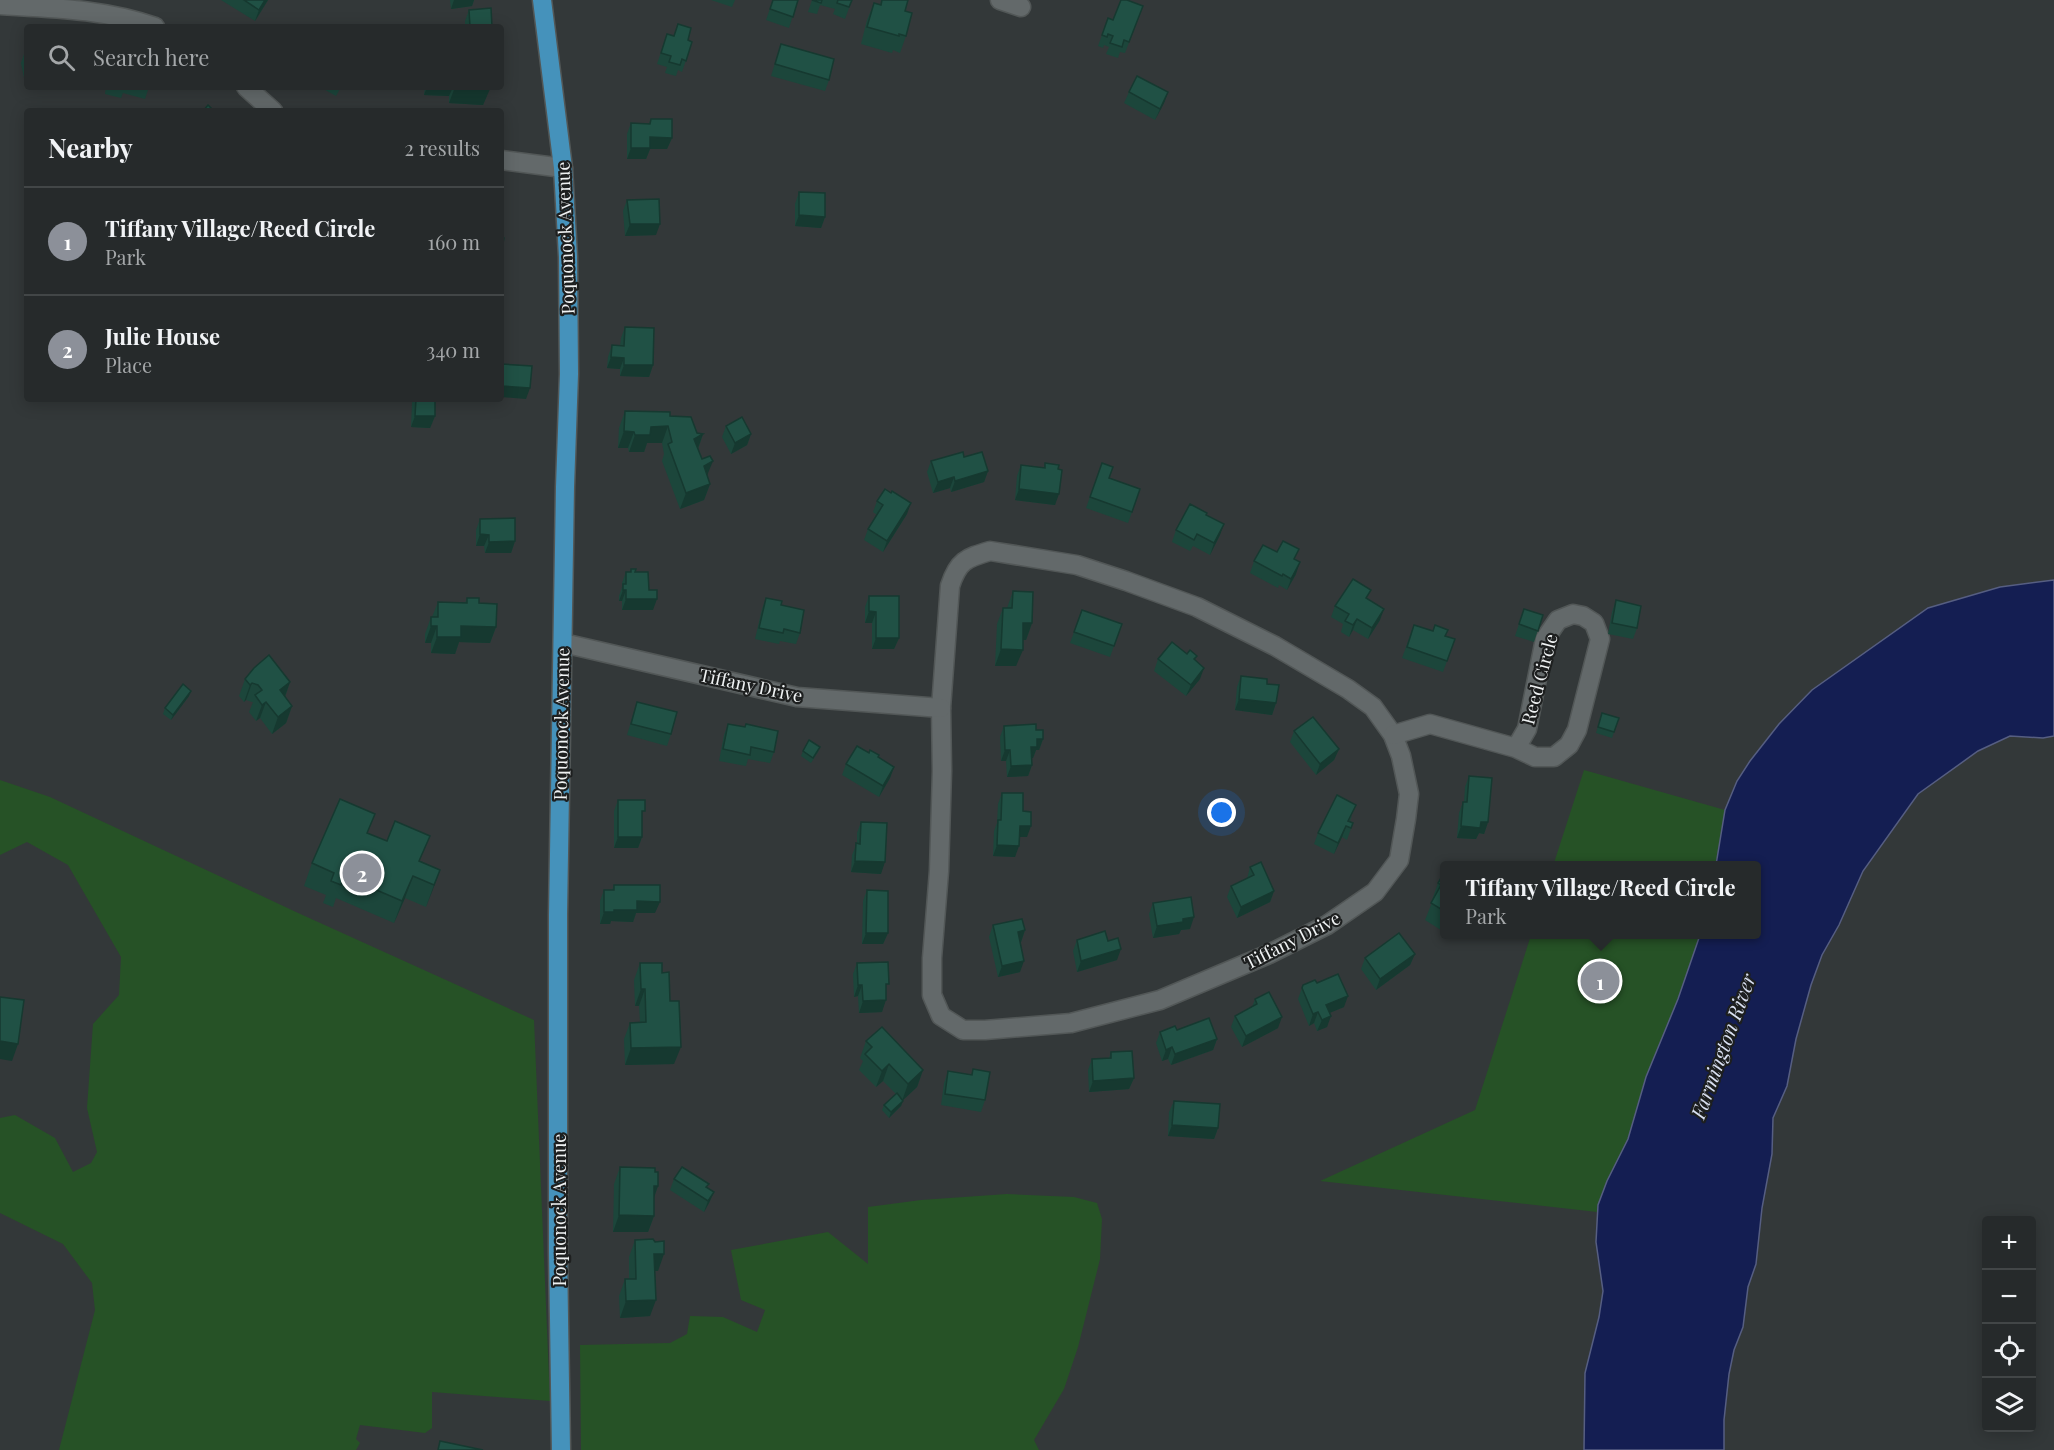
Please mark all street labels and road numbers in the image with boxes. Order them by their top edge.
street label: Poquonock Avenue [550,161,580,315]
street label: Reed Circle [1515,631,1563,727]
street label: Poquonock Avenue [548,647,574,801]
street label: Tiffany Drive [697,662,805,708]
street label: Tiffany Drive [1240,905,1344,975]
street label: Poquonock Avenue [547,1134,571,1286]

